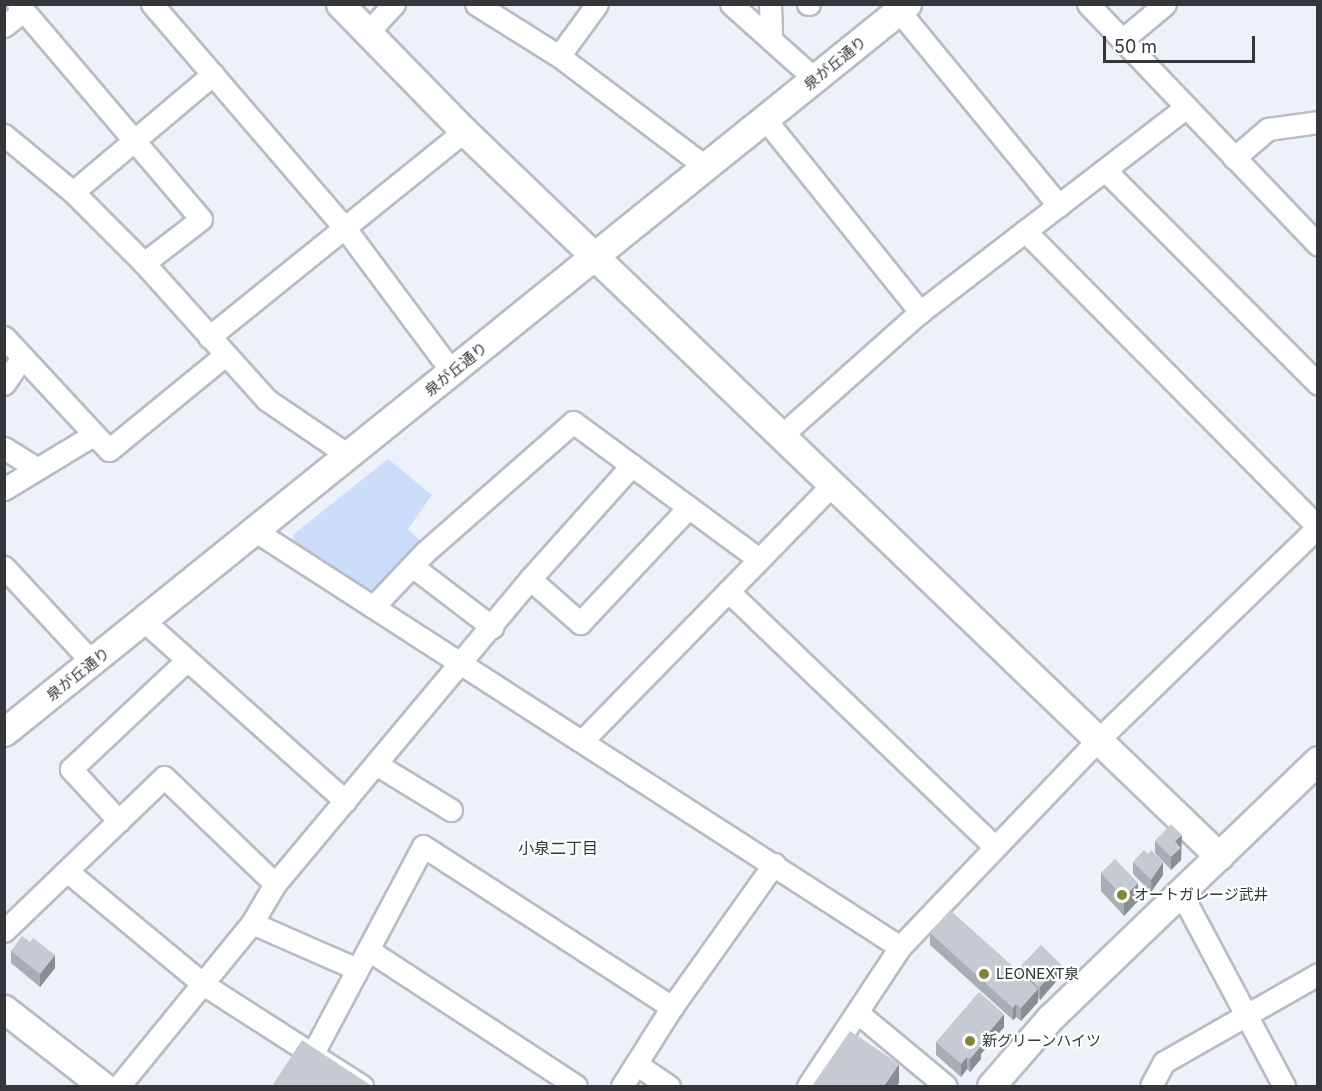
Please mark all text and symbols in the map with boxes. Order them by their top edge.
scale bar [1106,24,1258,62]
street label: 泉が丘通り [800,32,870,94]
text: 50 m [1114,36,1157,57]
street label: 泉が丘通り [421,338,491,400]
street label: 泉が丘通り [43,644,113,704]
district label: 小泉二丁目 [518,838,598,858]
place label: オートガレージ武井 [1134,886,1269,904]
marker: オートガレージ武井 [1115,888,1129,902]
place label: LEONEXT泉 [996,965,1080,983]
marker: LEONEXT泉 [977,967,991,981]
place label: 新グリーンハイツ [982,1032,1102,1050]
marker: 新グリーンハイツ [963,1034,977,1048]

